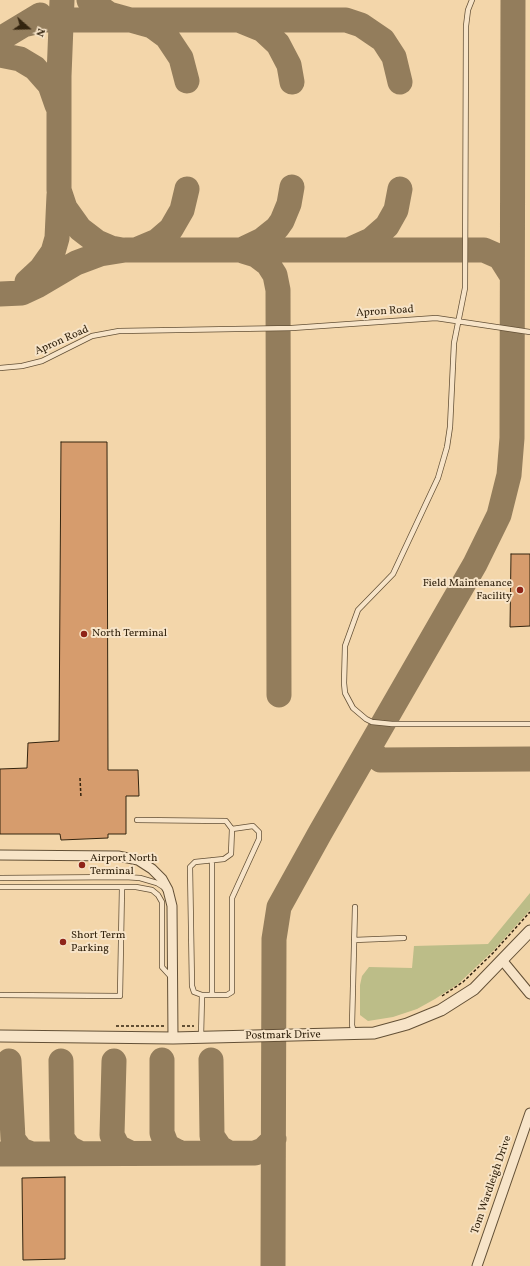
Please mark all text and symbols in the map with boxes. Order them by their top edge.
north arrow [8,8,48,48]
text: N [31,26,48,39]
street label: Apron Road [356,303,414,321]
street label: Apron Road [33,323,91,359]
place label: Field Maintenance Facility [423,577,512,603]
marker: Field Maintenance Facility [515,585,525,595]
place label: North Terminal [92,627,167,641]
marker: North Terminal [79,629,89,639]
place label: Airport North Terminal [90,852,158,878]
marker: Airport North Terminal [77,860,87,870]
place label: Short Term Parking [71,929,125,955]
marker: Short Term Parking [58,937,68,947]
street label: Postmark Drive [245,1029,321,1043]
street label: Tom Wardleigh Drive [469,1134,515,1236]

